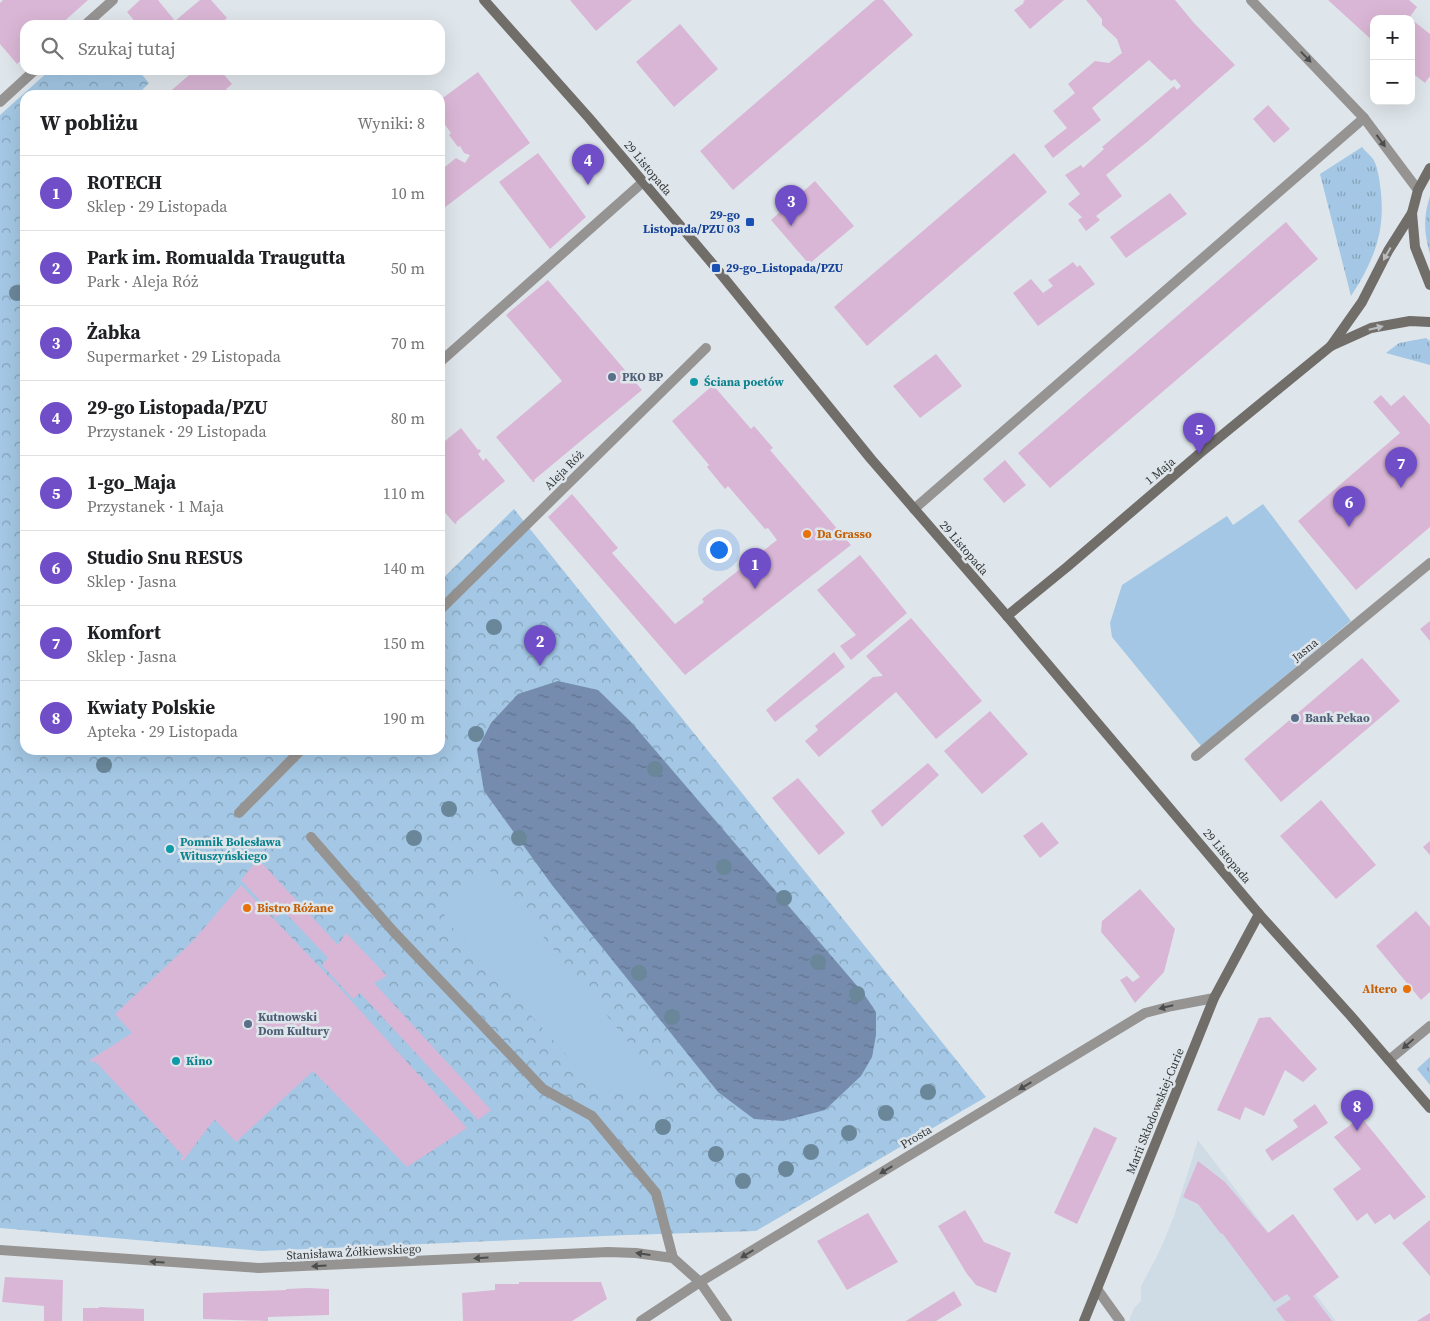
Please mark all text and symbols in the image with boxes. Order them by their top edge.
map controls [1370,15,1415,105]
button: + [1370,15,1415,60]
search box [20,20,445,75]
icon: search [38,34,66,62]
text: Szukaj tutaj [78,35,176,61]
one-way arrow [1300,51,1312,63]
button: − [1370,60,1415,105]
text: W pobliżu [40,108,138,137]
text: Wyniki: 8 [358,112,425,134]
one-way arrow [1375,134,1385,147]
street label: 29 Listopada [620,137,676,199]
pin: 4 [572,144,604,185]
text: ROTECH [87,169,162,195]
text: 1 [52,182,60,204]
text: 10 m [391,182,425,204]
pin: 3 [775,185,807,226]
text: Sklep · 29 Listopada [87,195,227,217]
place label: 29-go Listopada/PZU 03 [643,207,740,237]
marker: 29-go Listopada/PZU 03 [744,216,756,228]
text: Park im. Romualda Traugutta [87,244,345,270]
one-way arrow [1383,247,1391,262]
text: 2 [52,257,60,279]
text: 50 m [391,257,425,279]
place label: 29-go_Listopada/PZU [726,260,844,276]
marker: 29-go_Listopada/PZU [710,262,722,274]
text: Park · Aleja Róż [87,270,198,292]
text: Żabka [87,319,141,345]
one-way arrow [1369,324,1384,332]
text: 3 [52,332,60,354]
text: 70 m [391,332,425,354]
text: Supermarket · 29 Listopada [87,345,281,367]
place label: PKO BP [622,369,664,385]
marker: PKO BP [606,371,618,383]
place label: Ściana poetów [704,374,785,390]
marker: Ściana poetów [688,376,700,388]
text: 29-go Listopada/PZU [87,394,268,420]
text: 4 [52,407,60,429]
text: 80 m [391,407,425,429]
pin: 5 [1183,413,1215,454]
text: Przystanek · 29 Listopada [87,420,267,442]
street label: Aleja Róż [541,446,588,493]
pin: 7 [1385,447,1417,488]
street label: 1 Maja [1141,453,1179,488]
text: 1-go_Maja [87,469,176,495]
text: 5 [52,482,60,504]
text: 110 m [383,482,425,504]
pin: 6 [1333,486,1365,527]
text: Przystanek · 1 Maja [87,495,224,517]
street label: 29 Listopada [936,517,993,579]
place label: Da Grasso [817,526,872,542]
marker: Da Grasso [801,528,813,540]
your location [706,537,732,563]
text: Studio Snu RESUS [87,544,243,570]
pin: 1 [739,548,771,589]
text: 6 [52,557,60,579]
text: 140 m [383,557,425,579]
text: Sklep · Jasna [87,570,177,592]
text: Komfort [87,619,161,645]
pin: 2 [524,625,556,666]
text: 7 [52,632,60,654]
text: 150 m [383,632,425,654]
street label: Jasna [1288,634,1322,666]
text: Sklep · Jasna [87,645,177,667]
text: Kwiaty Polskie [87,694,215,720]
text: 8 [52,707,60,729]
text: 190 m [383,707,425,729]
place label: Bank Pekao [1305,710,1370,726]
marker: Bank Pekao [1289,712,1301,724]
text: Apteka · 29 Listopada [87,720,238,742]
street label: 29 Listopada [1199,825,1255,887]
place label: Pomnik Bolesława Wituszyńskiego [180,834,282,864]
marker: Pomnik Bolesława Wituszyńskiego [164,843,176,855]
place label: Bistro Różane [257,900,333,916]
marker: Bistro Różane [241,902,253,914]
place label: Altero [1362,981,1397,997]
marker: Altero [1401,983,1413,995]
one-way arrow [1159,1004,1174,1012]
place label: Kutnowski Dom Kultury [258,1009,330,1039]
marker: Kutnowski Dom Kultury [242,1018,254,1030]
one-way arrow [1402,1039,1415,1050]
street label: Marii Skłodowskiej-Curie [1122,1046,1188,1176]
place label: Kino [186,1053,213,1069]
marker: Kino [170,1055,182,1067]
one-way arrow [1018,1081,1031,1091]
pin: 8 [1341,1090,1373,1131]
street label: Prosta [897,1121,935,1153]
one-way arrow [879,1166,892,1175]
street label: Stanisława Żółkiewskiego [286,1240,422,1264]
one-way arrow [635,1250,651,1258]
one-way arrow [740,1250,753,1259]
one-way arrow [473,1255,489,1263]
one-way arrow [148,1257,164,1265]
one-way arrow [311,1262,327,1270]

